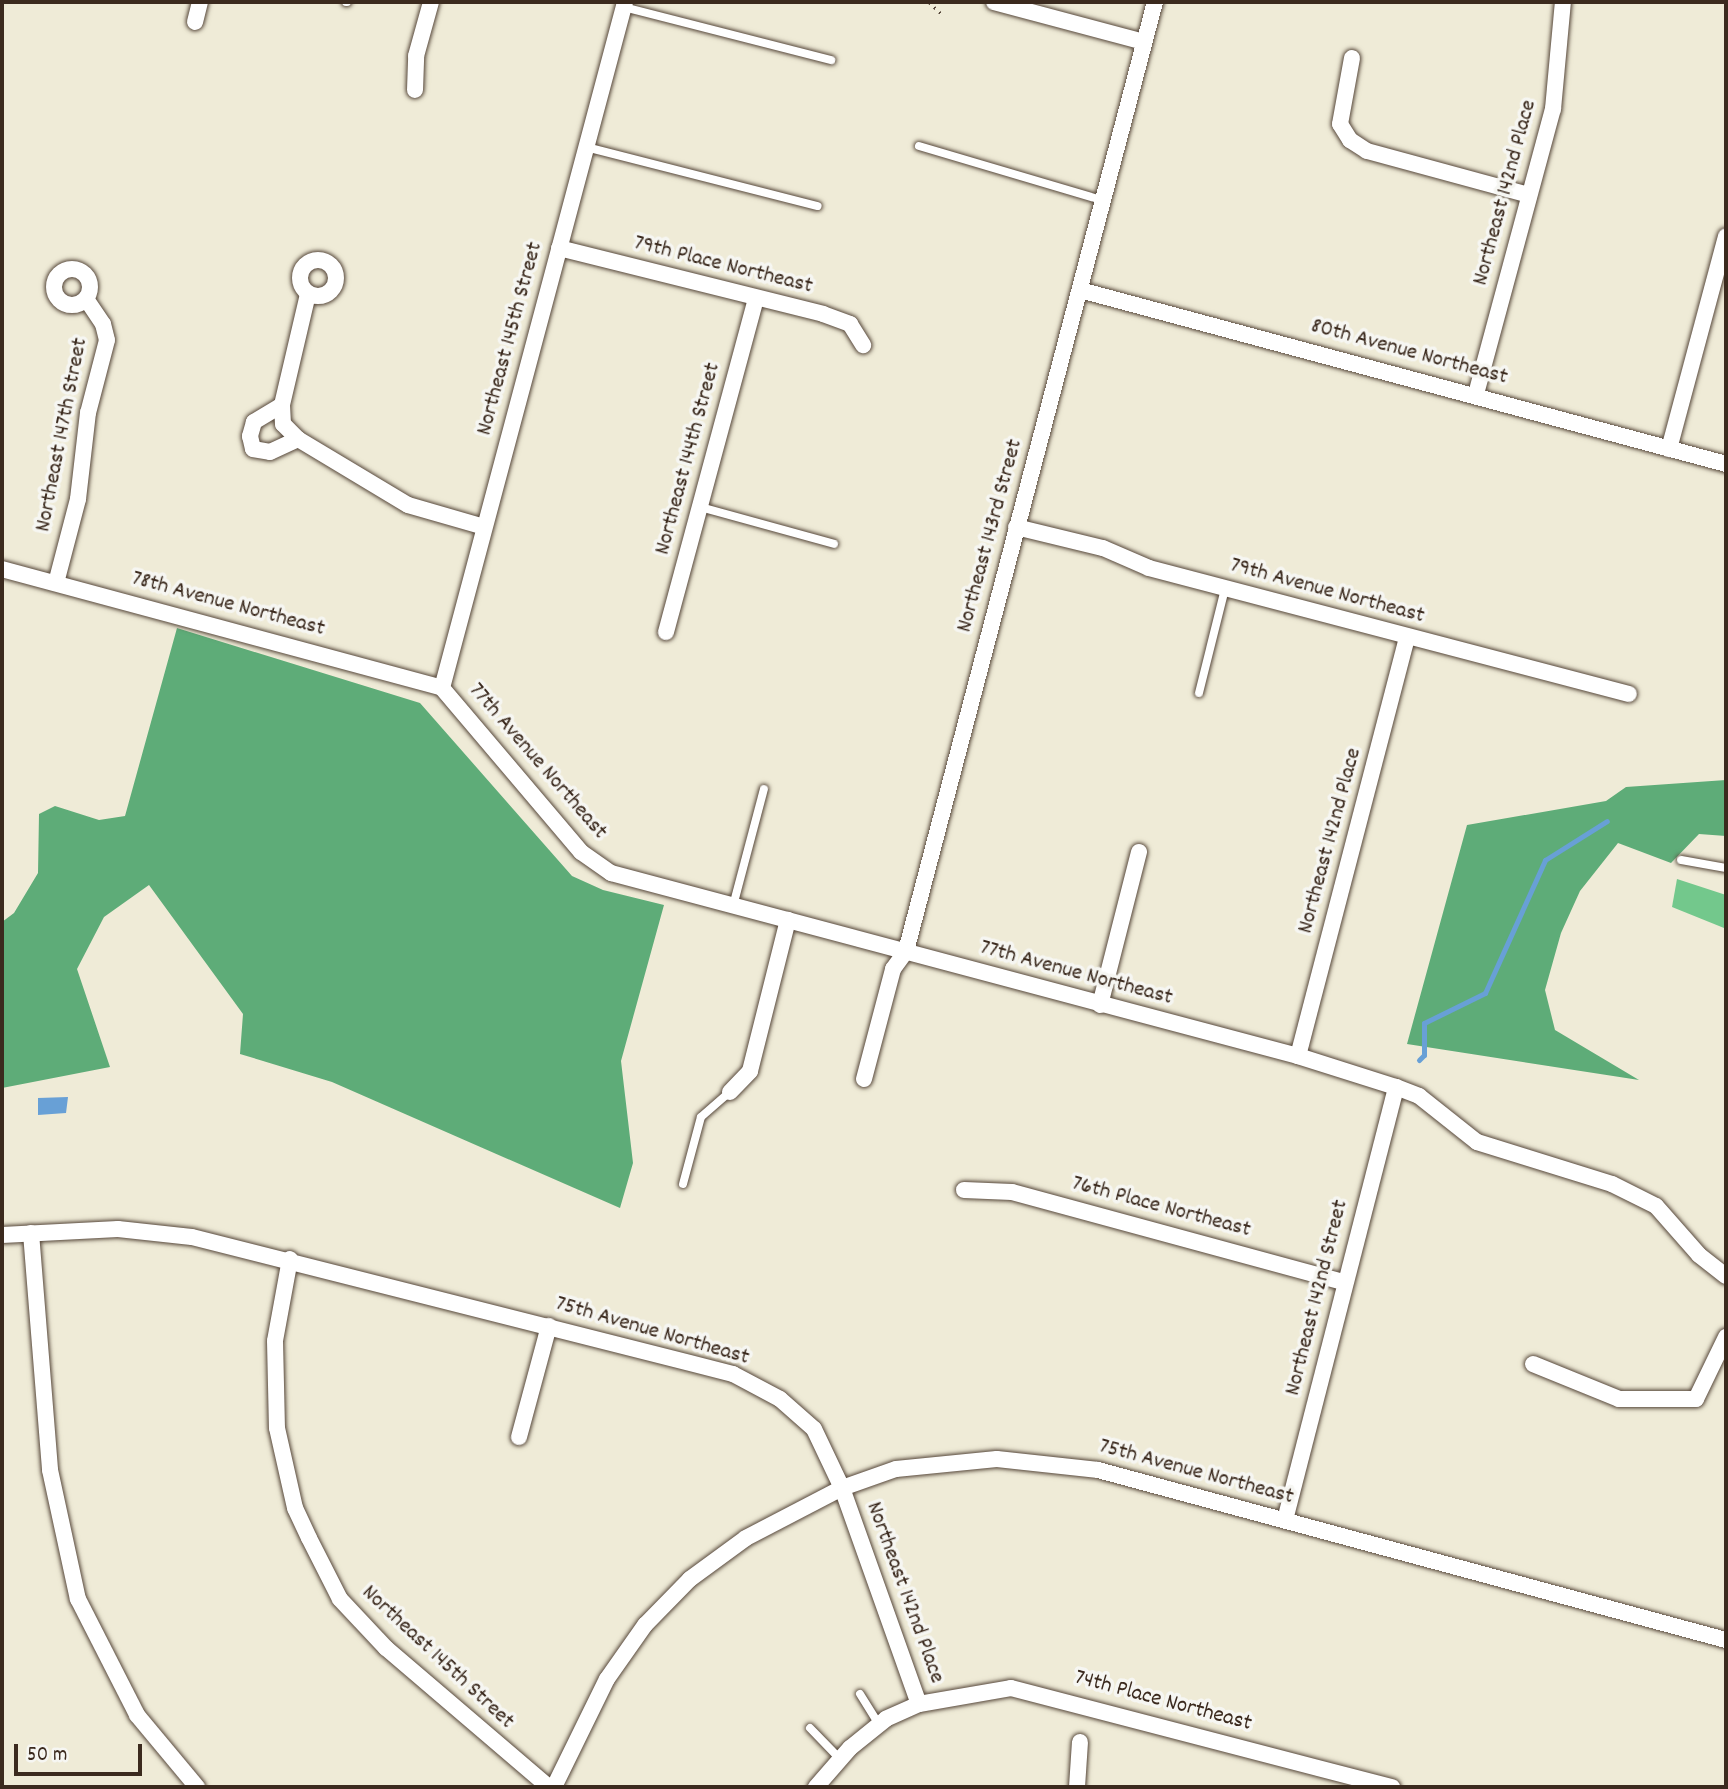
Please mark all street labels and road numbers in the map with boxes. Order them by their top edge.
street label: Northeast 142nd Place [1468,97,1544,289]
street label: 79th Place Northeast [631,230,815,302]
street label: Northeast 145th Street [472,239,550,439]
street label: 80th Avenue Northeast [1308,313,1510,393]
street label: Northeast 147th Street [31,336,95,534]
street label: Northeast 144th Street [650,360,728,558]
street label: Northeast 143rd Street [952,436,1030,636]
street label: 79th Avenue Northeast [1227,553,1427,631]
street label: 78th Avenue Northeast [128,566,328,644]
street label: 77th Avenue Northeast [462,678,612,846]
street label: Northeast 142nd Place [1293,745,1369,937]
street label: 77th Avenue Northeast [977,935,1175,1013]
street label: 76th Place Northeast [1069,1171,1253,1245]
street label: Northeast 142nd Street [1280,1197,1356,1399]
street label: 75th Avenue Northeast [552,1291,752,1373]
street label: 75th Avenue Northeast [1096,1434,1296,1512]
street label: Northeast 142nd Place [858,1499,950,1687]
street label: Northeast 145th Street [355,1580,519,1736]
street label: 74th Place Northeast [1071,1665,1255,1739]

